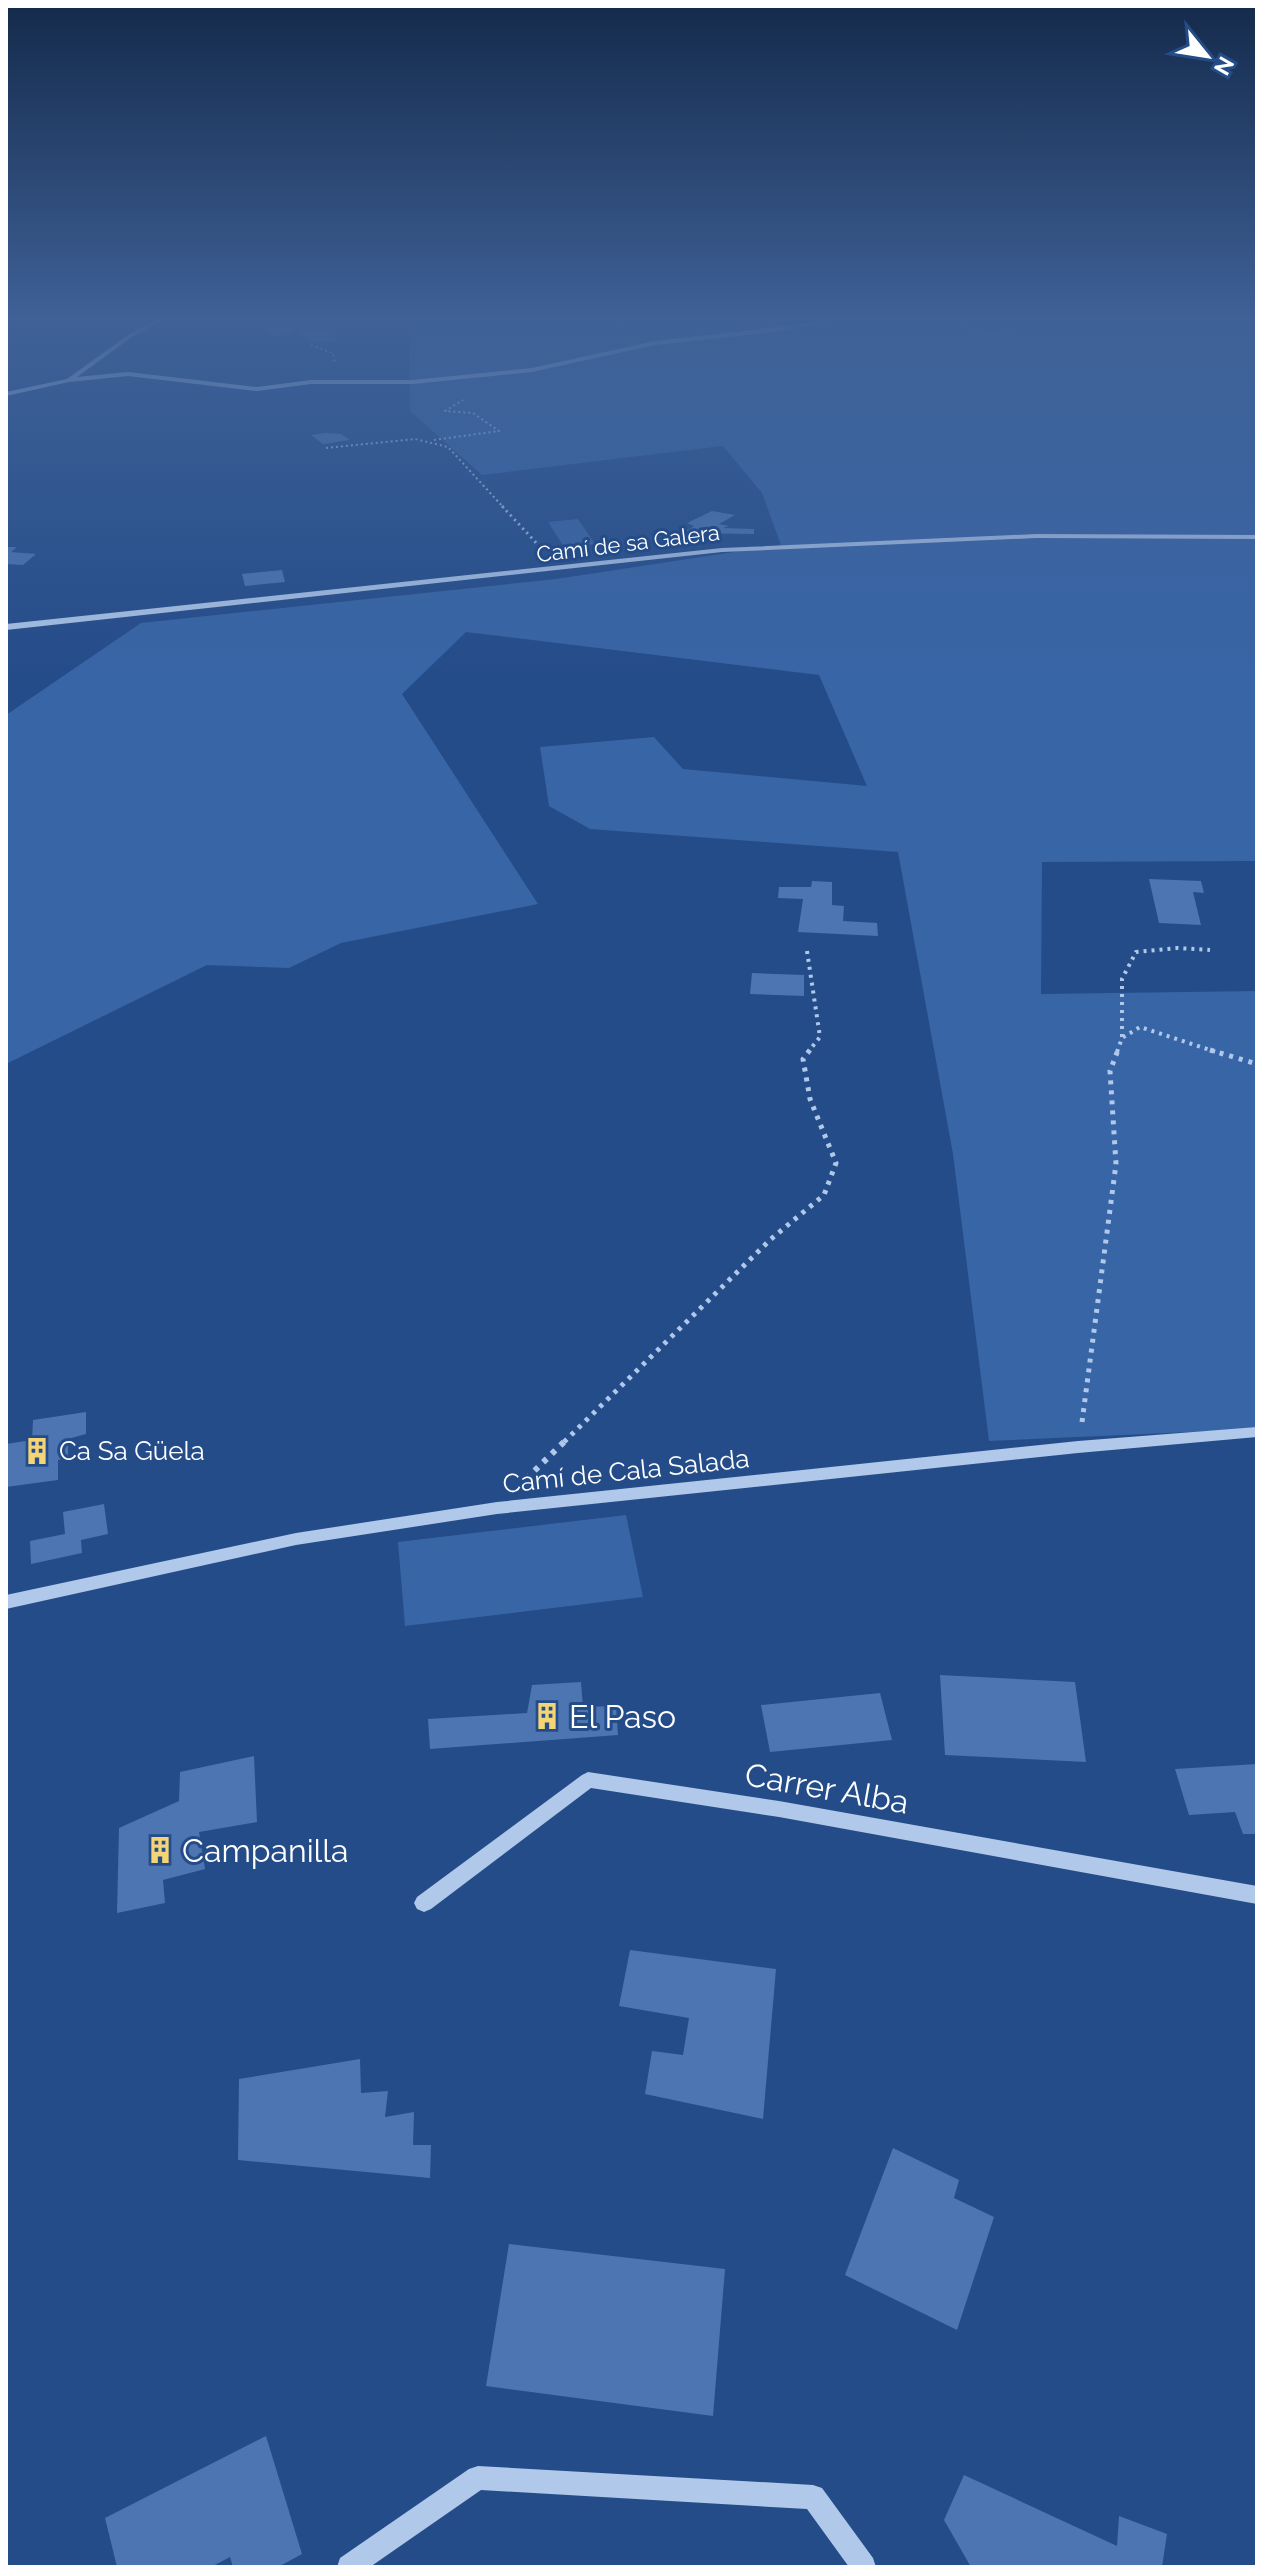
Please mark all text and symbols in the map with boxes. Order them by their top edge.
north arrow [1167,16,1247,96]
text: N [1209,52,1240,80]
street label: Camí de sa Galera [535,519,721,567]
building icon: Ca Sa Güela [22,1436,52,1466]
place label: Ca Sa Güela [59,1436,205,1466]
street label: Camí de Cala Salada [501,1443,751,1499]
place label: El Paso [569,1698,676,1735]
building icon: El Paso [532,1701,562,1731]
street label: Carrer Alba [742,1755,912,1821]
place label: Campanilla [182,1832,348,1869]
building icon: Campanilla [145,1835,175,1865]

